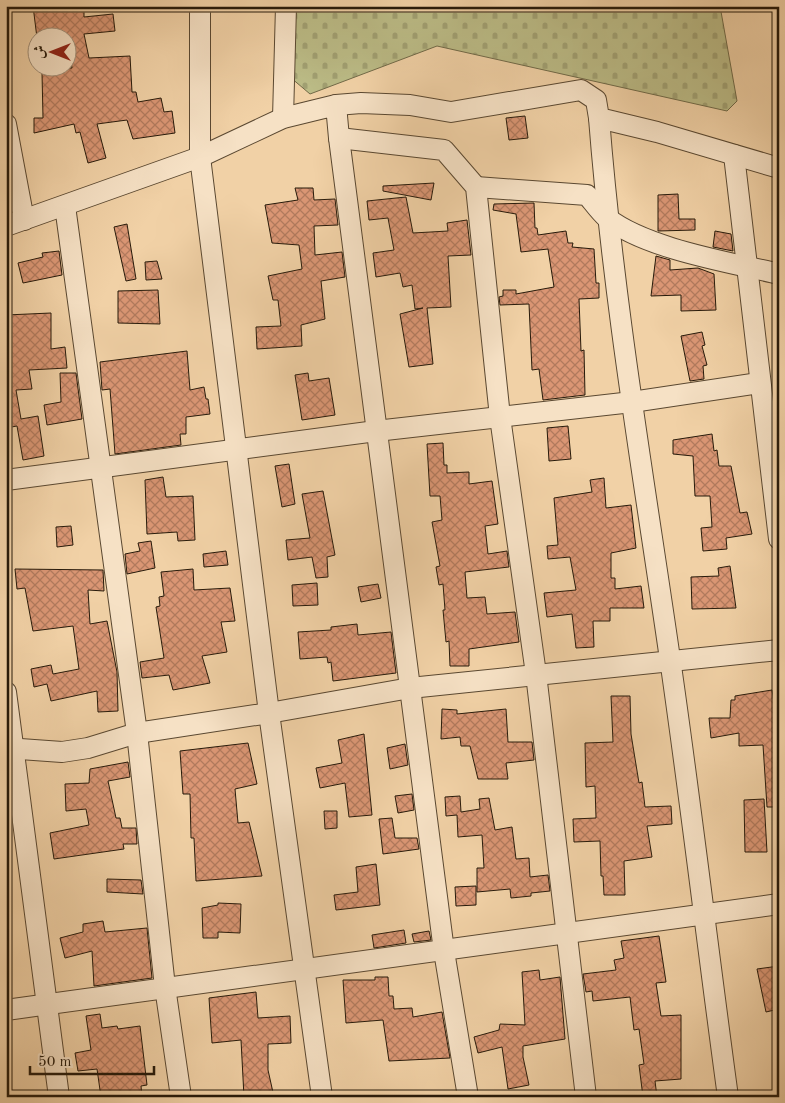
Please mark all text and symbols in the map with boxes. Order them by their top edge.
north arrow [28,28,78,78]
text: ش [33,45,47,59]
scale bar [30,1043,154,1075]
text: 50 m [38,1055,72,1070]

